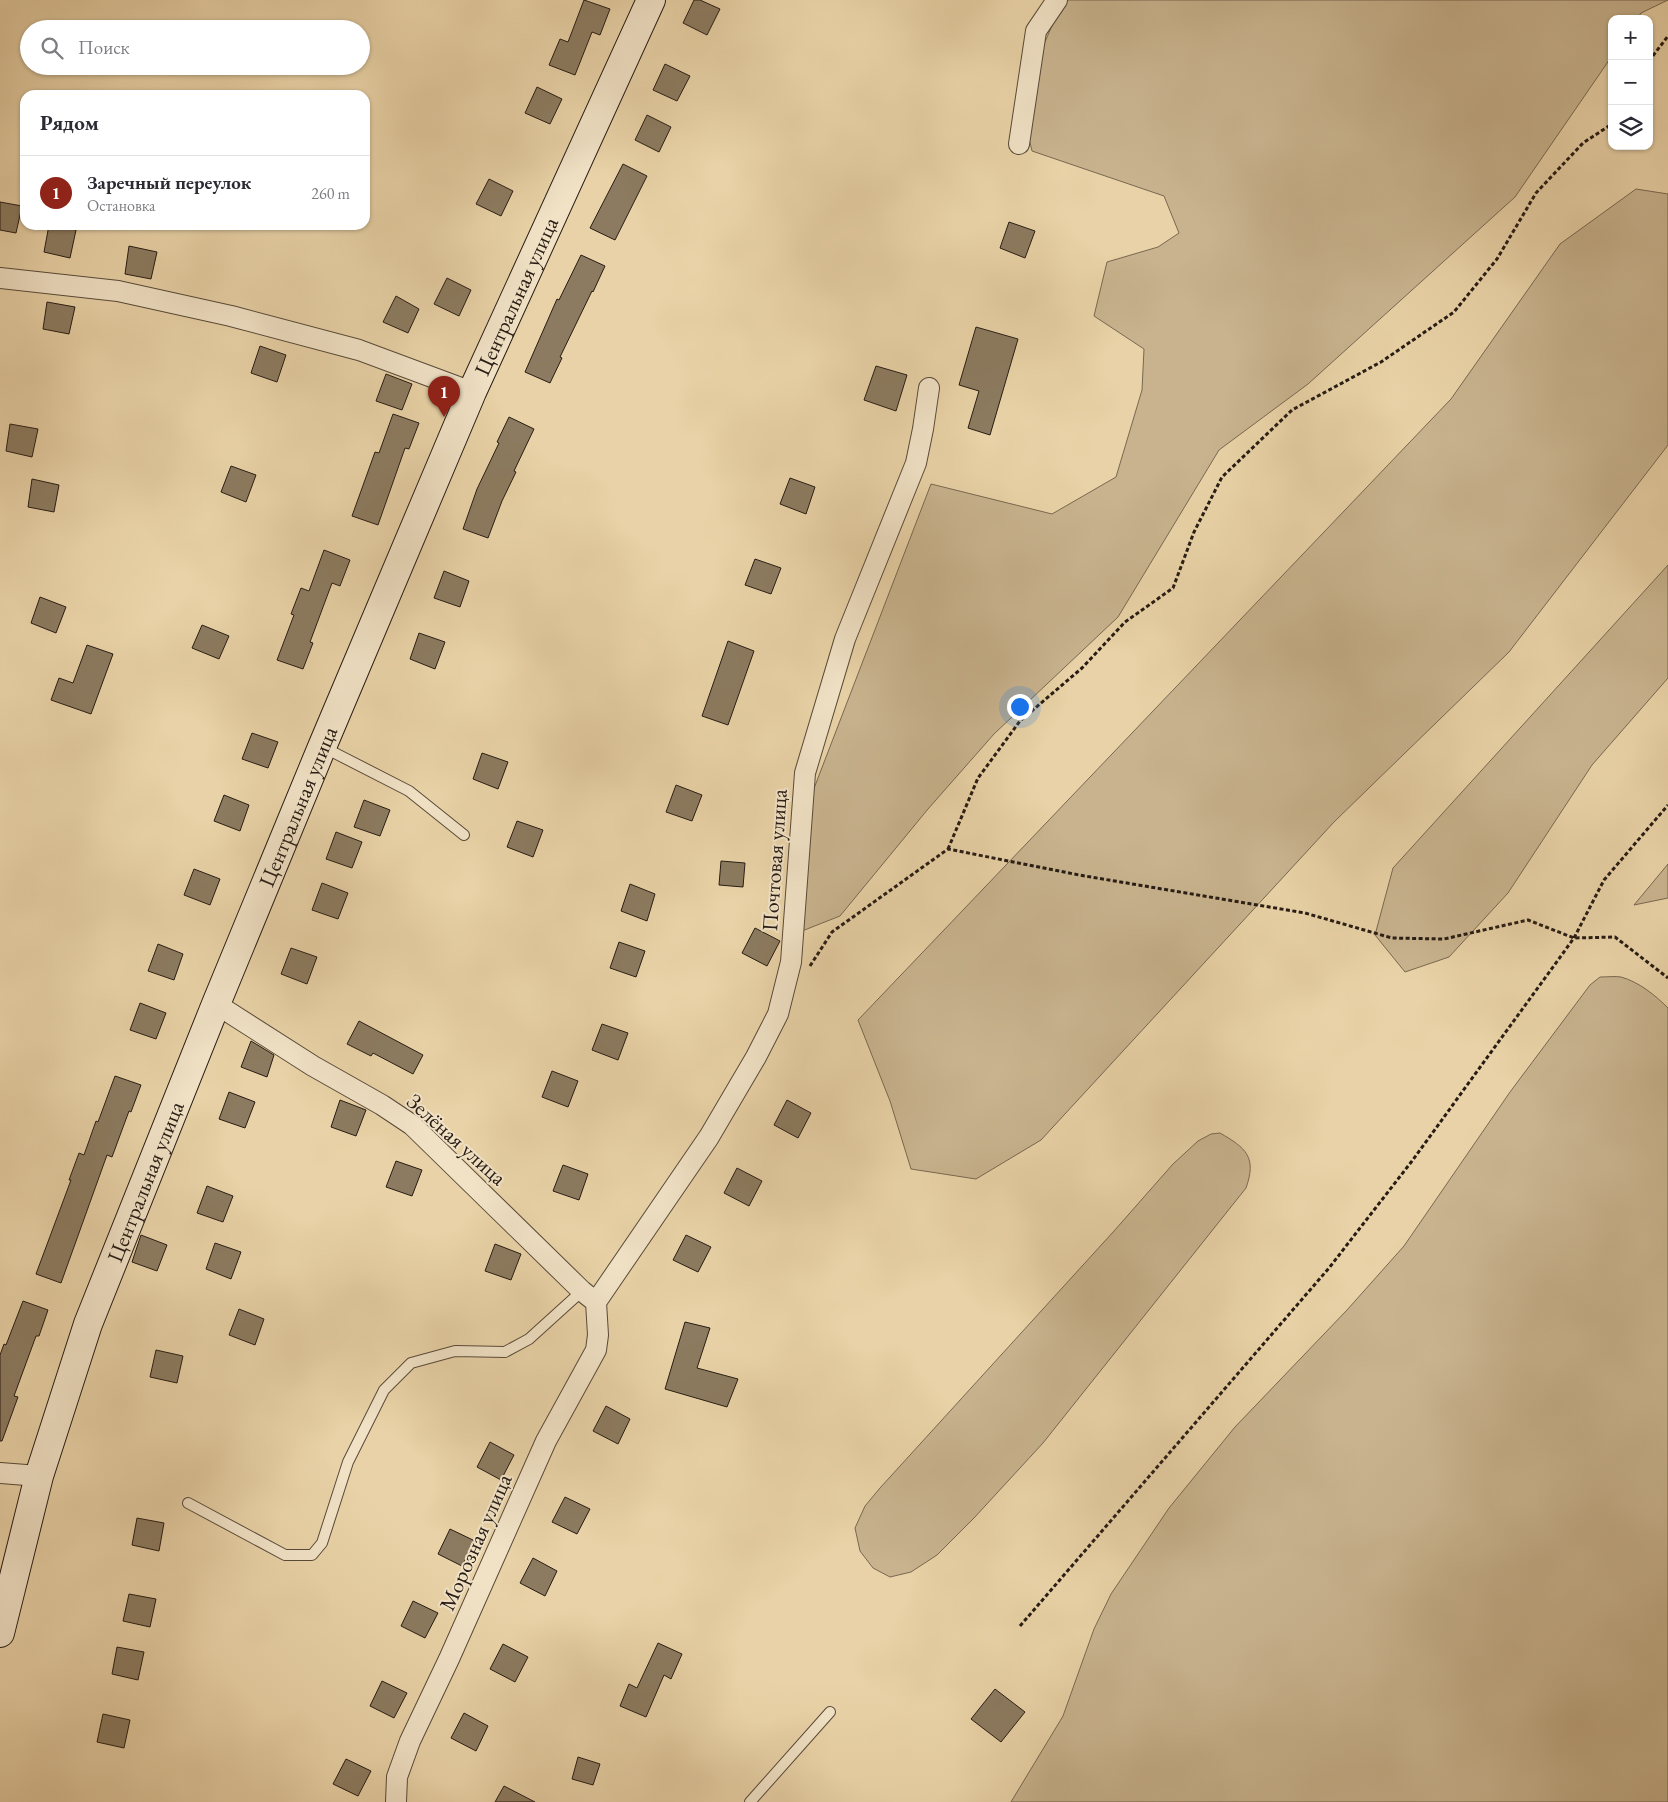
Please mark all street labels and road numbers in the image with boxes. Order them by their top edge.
street label: Центральная улица [468,212,565,380]
street label: Центральная улица [252,722,344,891]
street label: Почтовая улица [755,788,794,932]
street label: Зелёная улица [401,1087,513,1192]
street label: Центральная улица [100,1097,191,1266]
street label: Морозная улица [432,1469,519,1615]

